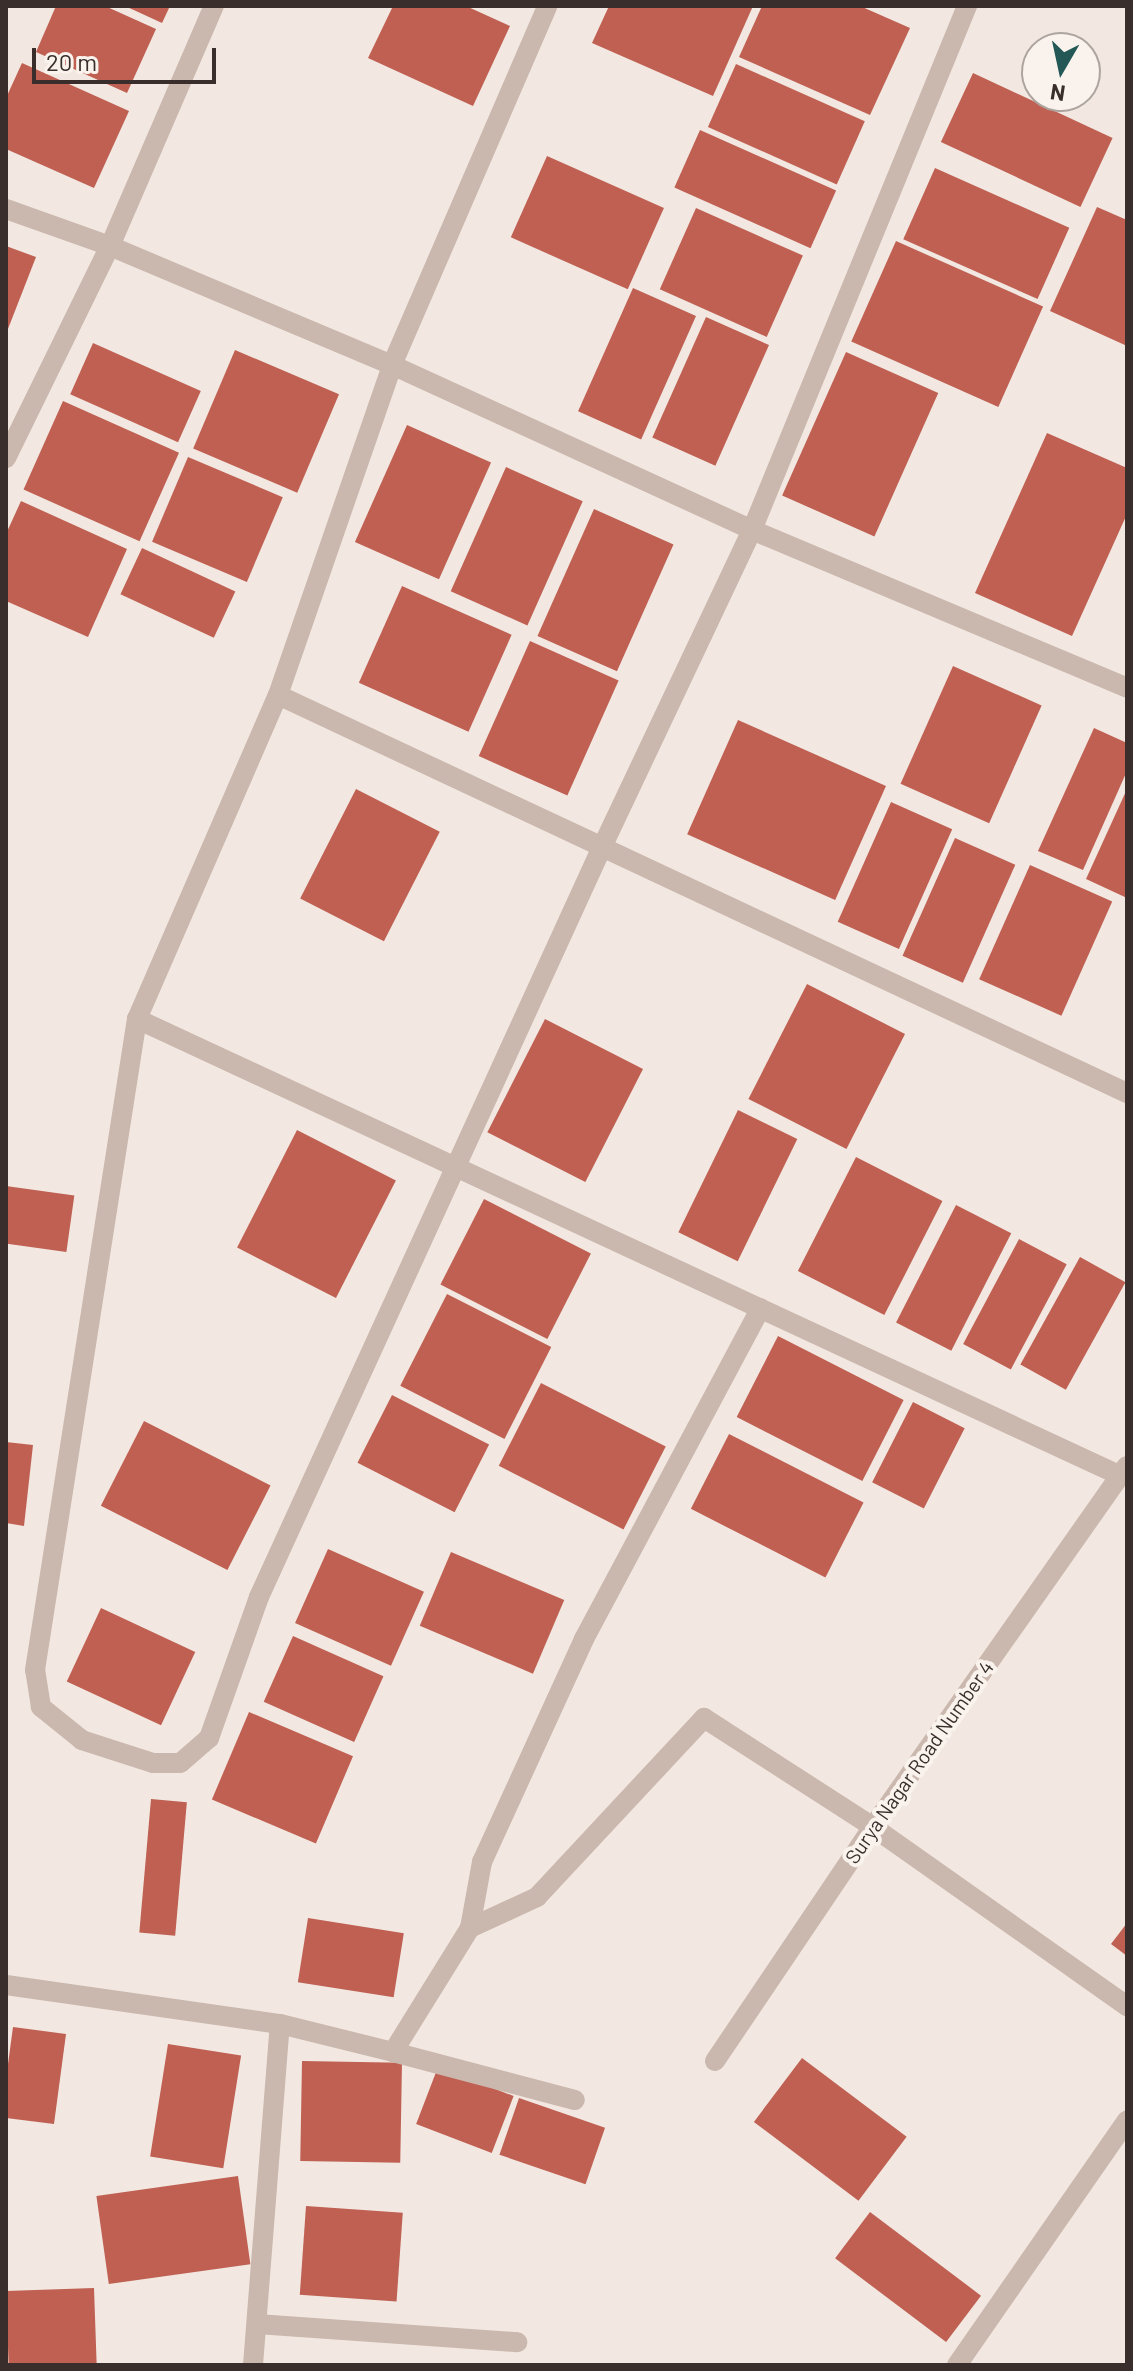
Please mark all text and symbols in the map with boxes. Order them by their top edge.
scale bar [36,32,220,82]
north arrow [1021,32,1101,112]
text: 20 m [46,47,97,76]
text: N [1048,80,1067,108]
street label: Surya Nagar Road Number 4 [840,1656,998,1868]

